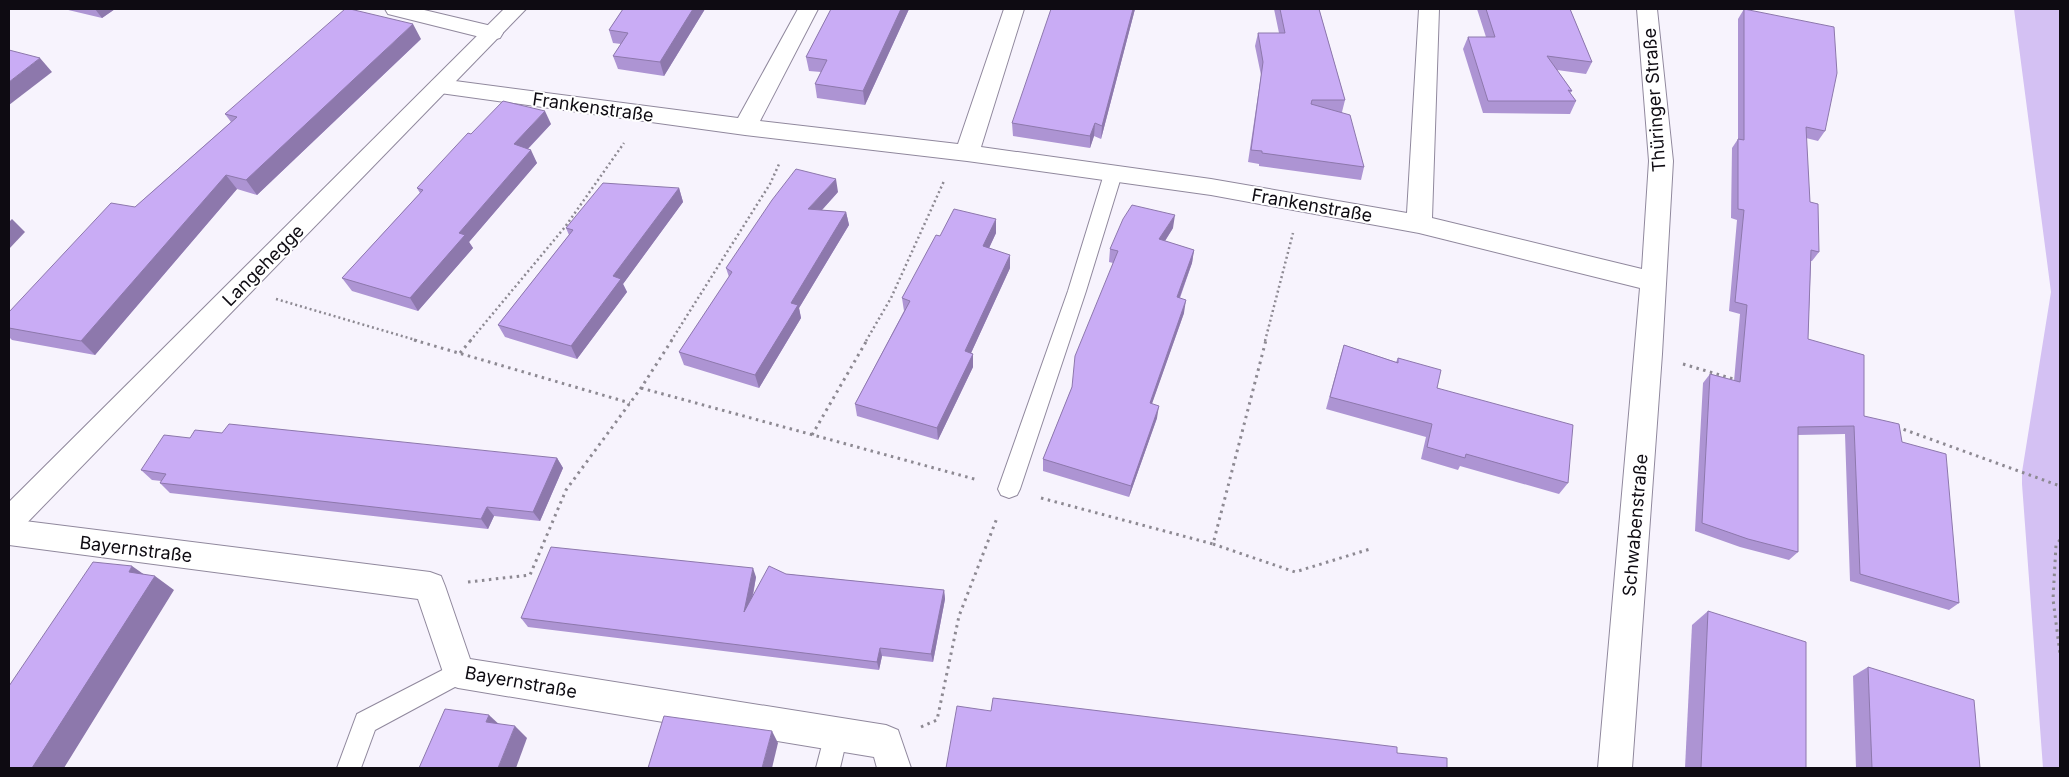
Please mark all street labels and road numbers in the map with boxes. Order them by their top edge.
street label: Thüringer Straße [1638,27,1670,173]
street label: Frankenstraße [531,88,655,126]
street label: Frankenstraße [1250,184,1374,226]
street label: Langehegge [218,220,308,310]
street label: Schwabenstraße [1618,453,1652,597]
street label: Bayernstraße [78,532,194,566]
street label: Bayernstraße [463,662,579,702]

